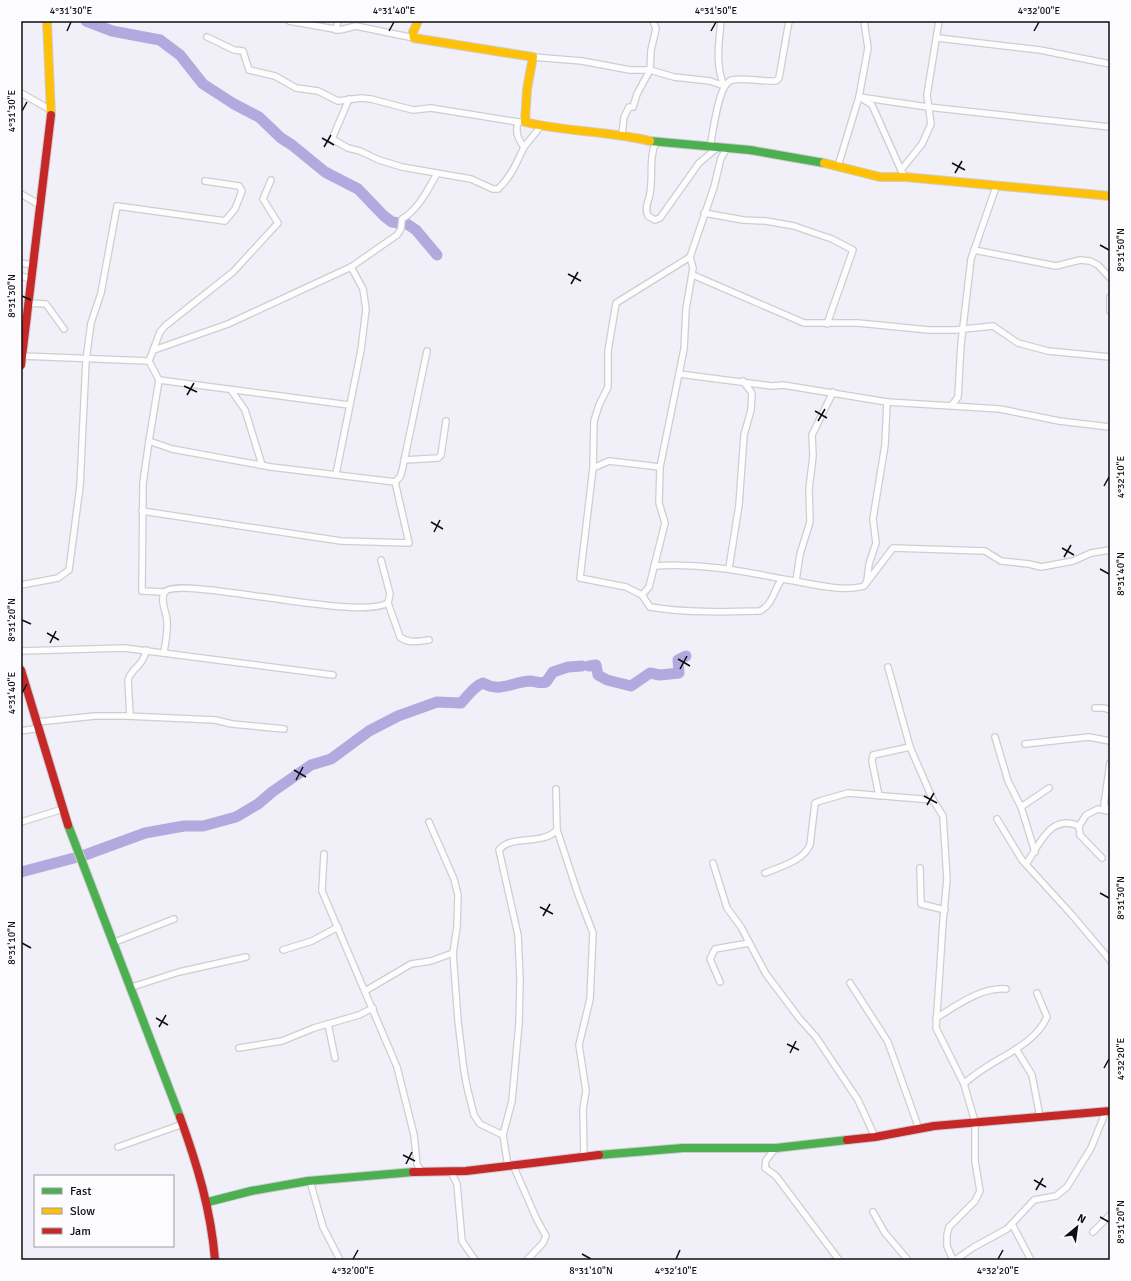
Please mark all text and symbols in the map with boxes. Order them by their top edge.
text: 4°31'30"E [50,5,92,17]
text: 4°31'40"E [373,5,415,17]
text: 4°31'50"E [695,5,737,17]
text: 4°32'00"E [1018,5,1060,17]
text: 4°31'30"E [6,90,18,132]
text: 8°31'50"N [1115,228,1127,272]
text: 8°31'30"N [6,274,18,318]
text: 4°32'10"E [1115,456,1127,498]
text: 8°31'40"N [1115,552,1127,596]
text: 8°31'20"N [6,598,18,642]
text: 4°31'40"E [6,672,18,714]
text: 8°31'30"N [1115,876,1127,920]
text: 8°31'10"N [6,921,18,965]
text: 4°32'20"E [1115,1038,1127,1080]
legend [34,1175,174,1247]
text: Fast [70,1184,91,1199]
text: 8°31'20"N [1115,1200,1127,1244]
text: Slow [70,1204,95,1219]
north arrow [1057,1207,1097,1247]
text: N [1075,1211,1088,1226]
text: Jam [70,1224,91,1239]
text: 4°32'00"E [332,1265,374,1277]
text: 8°31'10"N [569,1265,613,1277]
text: 4°32'10"E [655,1265,697,1277]
text: 4°32'20"E [977,1265,1019,1277]

